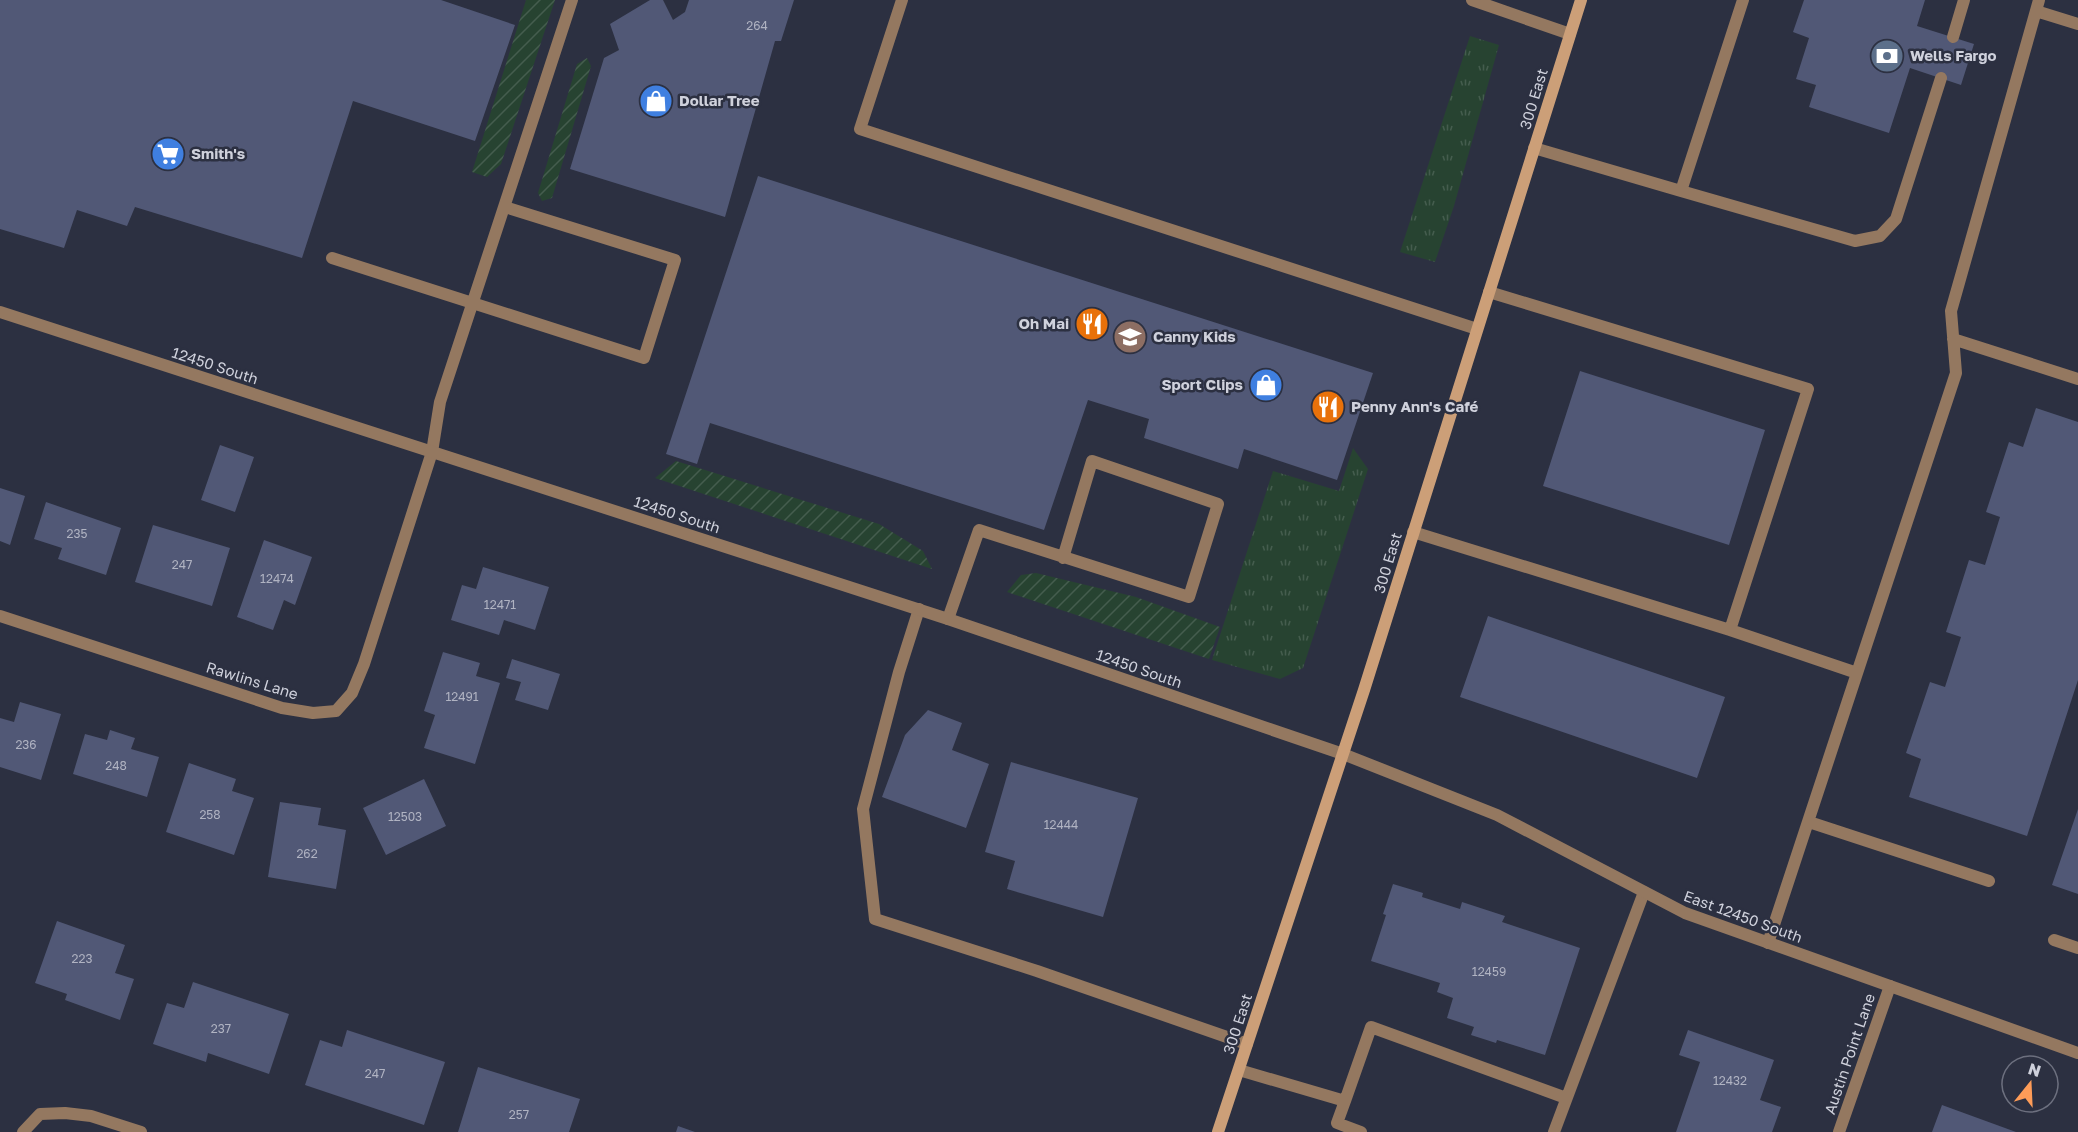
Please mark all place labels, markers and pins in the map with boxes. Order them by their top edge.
bank icon: Wells Fargo [1869,38,1905,74]
place label: Wells Fargo [1910,46,1996,64]
shop icon: Dollar Tree [638,83,674,119]
place label: Dollar Tree [679,91,760,109]
supermarket icon: Smith's [150,136,186,172]
place label: Smith's [191,144,245,162]
restaurant icon: Oh Mai [1074,306,1110,342]
place label: Oh Mai [1018,314,1069,332]
school or university icon: Canny Kids [1112,319,1148,355]
place label: Canny Kids [1153,327,1236,345]
shop icon: Sport Clips [1248,367,1284,403]
place label: Sport Clips [1161,375,1243,393]
restaurant icon: Penny Ann's Café [1310,389,1346,425]
place label: Penny Ann's Café [1351,397,1479,415]

